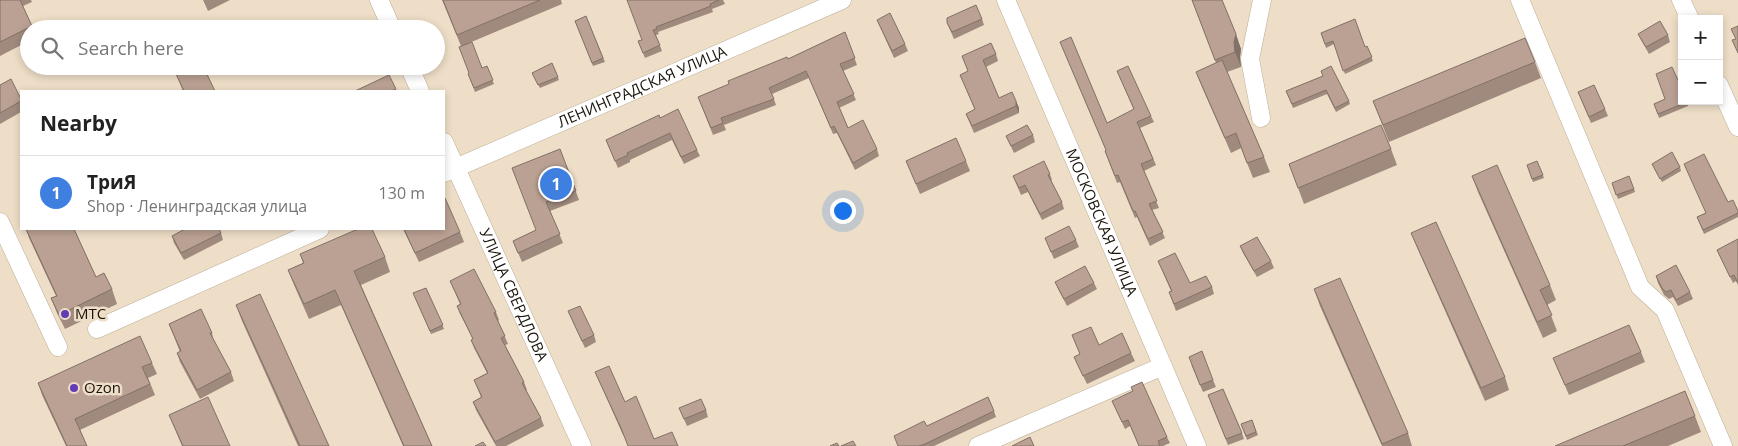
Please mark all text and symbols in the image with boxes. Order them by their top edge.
map controls [1678,15,1723,105]
button: + [1678,15,1723,60]
search box [20,20,445,75]
icon: search [38,34,66,62]
text: Search here [78,35,184,61]
street label: ЛЕНИНГРАДСКАЯ УЛИЦА [554,40,730,131]
button: − [1678,60,1723,105]
text: Nearby [40,109,117,137]
street label: МОСКОВСКАЯ УЛИЦА [1062,145,1143,299]
pin: 1 [540,165,572,203]
text: ТриЯ [87,169,136,195]
text: 1 [51,182,61,204]
text: 130 m [379,182,425,204]
text: Shop · Ленинградская улица [87,195,307,217]
your location [830,198,856,224]
street label: УЛИЦА СВЕРДЛОВА [476,225,553,365]
place label: МТС [75,303,106,323]
marker: МТС [59,308,71,320]
place label: Ozon [84,377,121,397]
marker: Ozon [68,382,80,394]

